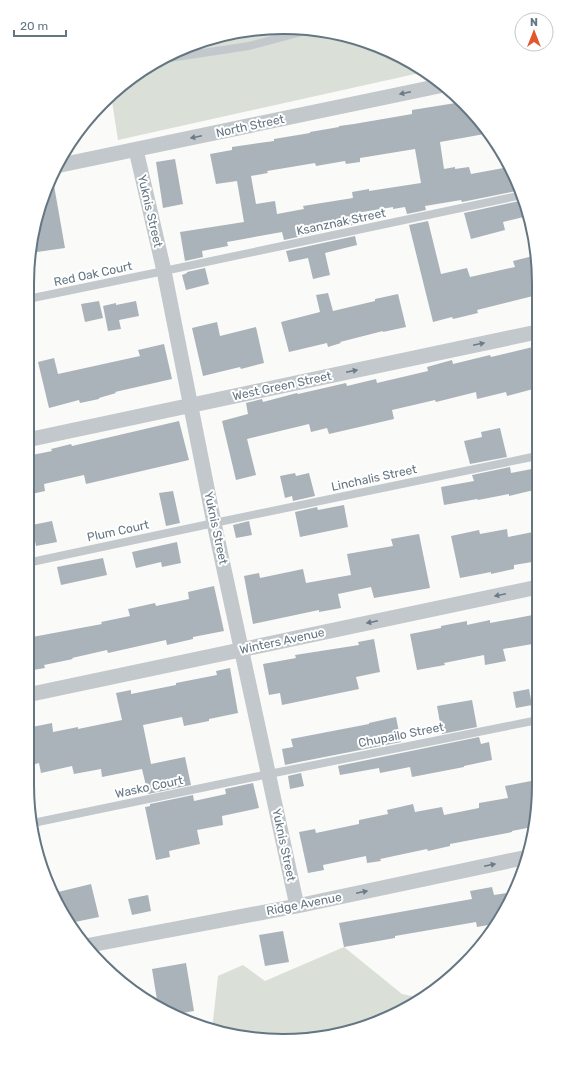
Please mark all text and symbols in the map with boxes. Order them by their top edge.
scale bar [14,12,66,38]
north arrow [514,12,554,52]
text: N [530,16,538,29]
text: 20 m [20,19,48,33]
one-way arrow [399,91,412,97]
street label: North Street [215,112,286,140]
one-way arrow [190,135,202,141]
street label: Yuknis Street [135,173,165,249]
street label: Ksanznak Street [295,206,387,238]
street label: Red Oak Court [53,259,134,289]
one-way arrow [473,341,485,347]
one-way arrow [346,368,358,374]
street label: West Green Street [231,369,333,403]
street label: Linchalis Street [330,462,418,494]
street label: Yuknis Street [201,490,231,566]
street label: Plum Court [86,518,150,544]
one-way arrow [493,592,506,598]
one-way arrow [366,619,379,625]
street label: Winters Avenue [238,625,326,657]
street label: Chupailo Street [357,720,445,750]
street label: Wasko Court [114,773,185,801]
street label: Yuknis Street [269,807,299,883]
one-way arrow [483,862,496,868]
one-way arrow [356,888,368,894]
street label: Ridge Avenue [265,890,343,918]

